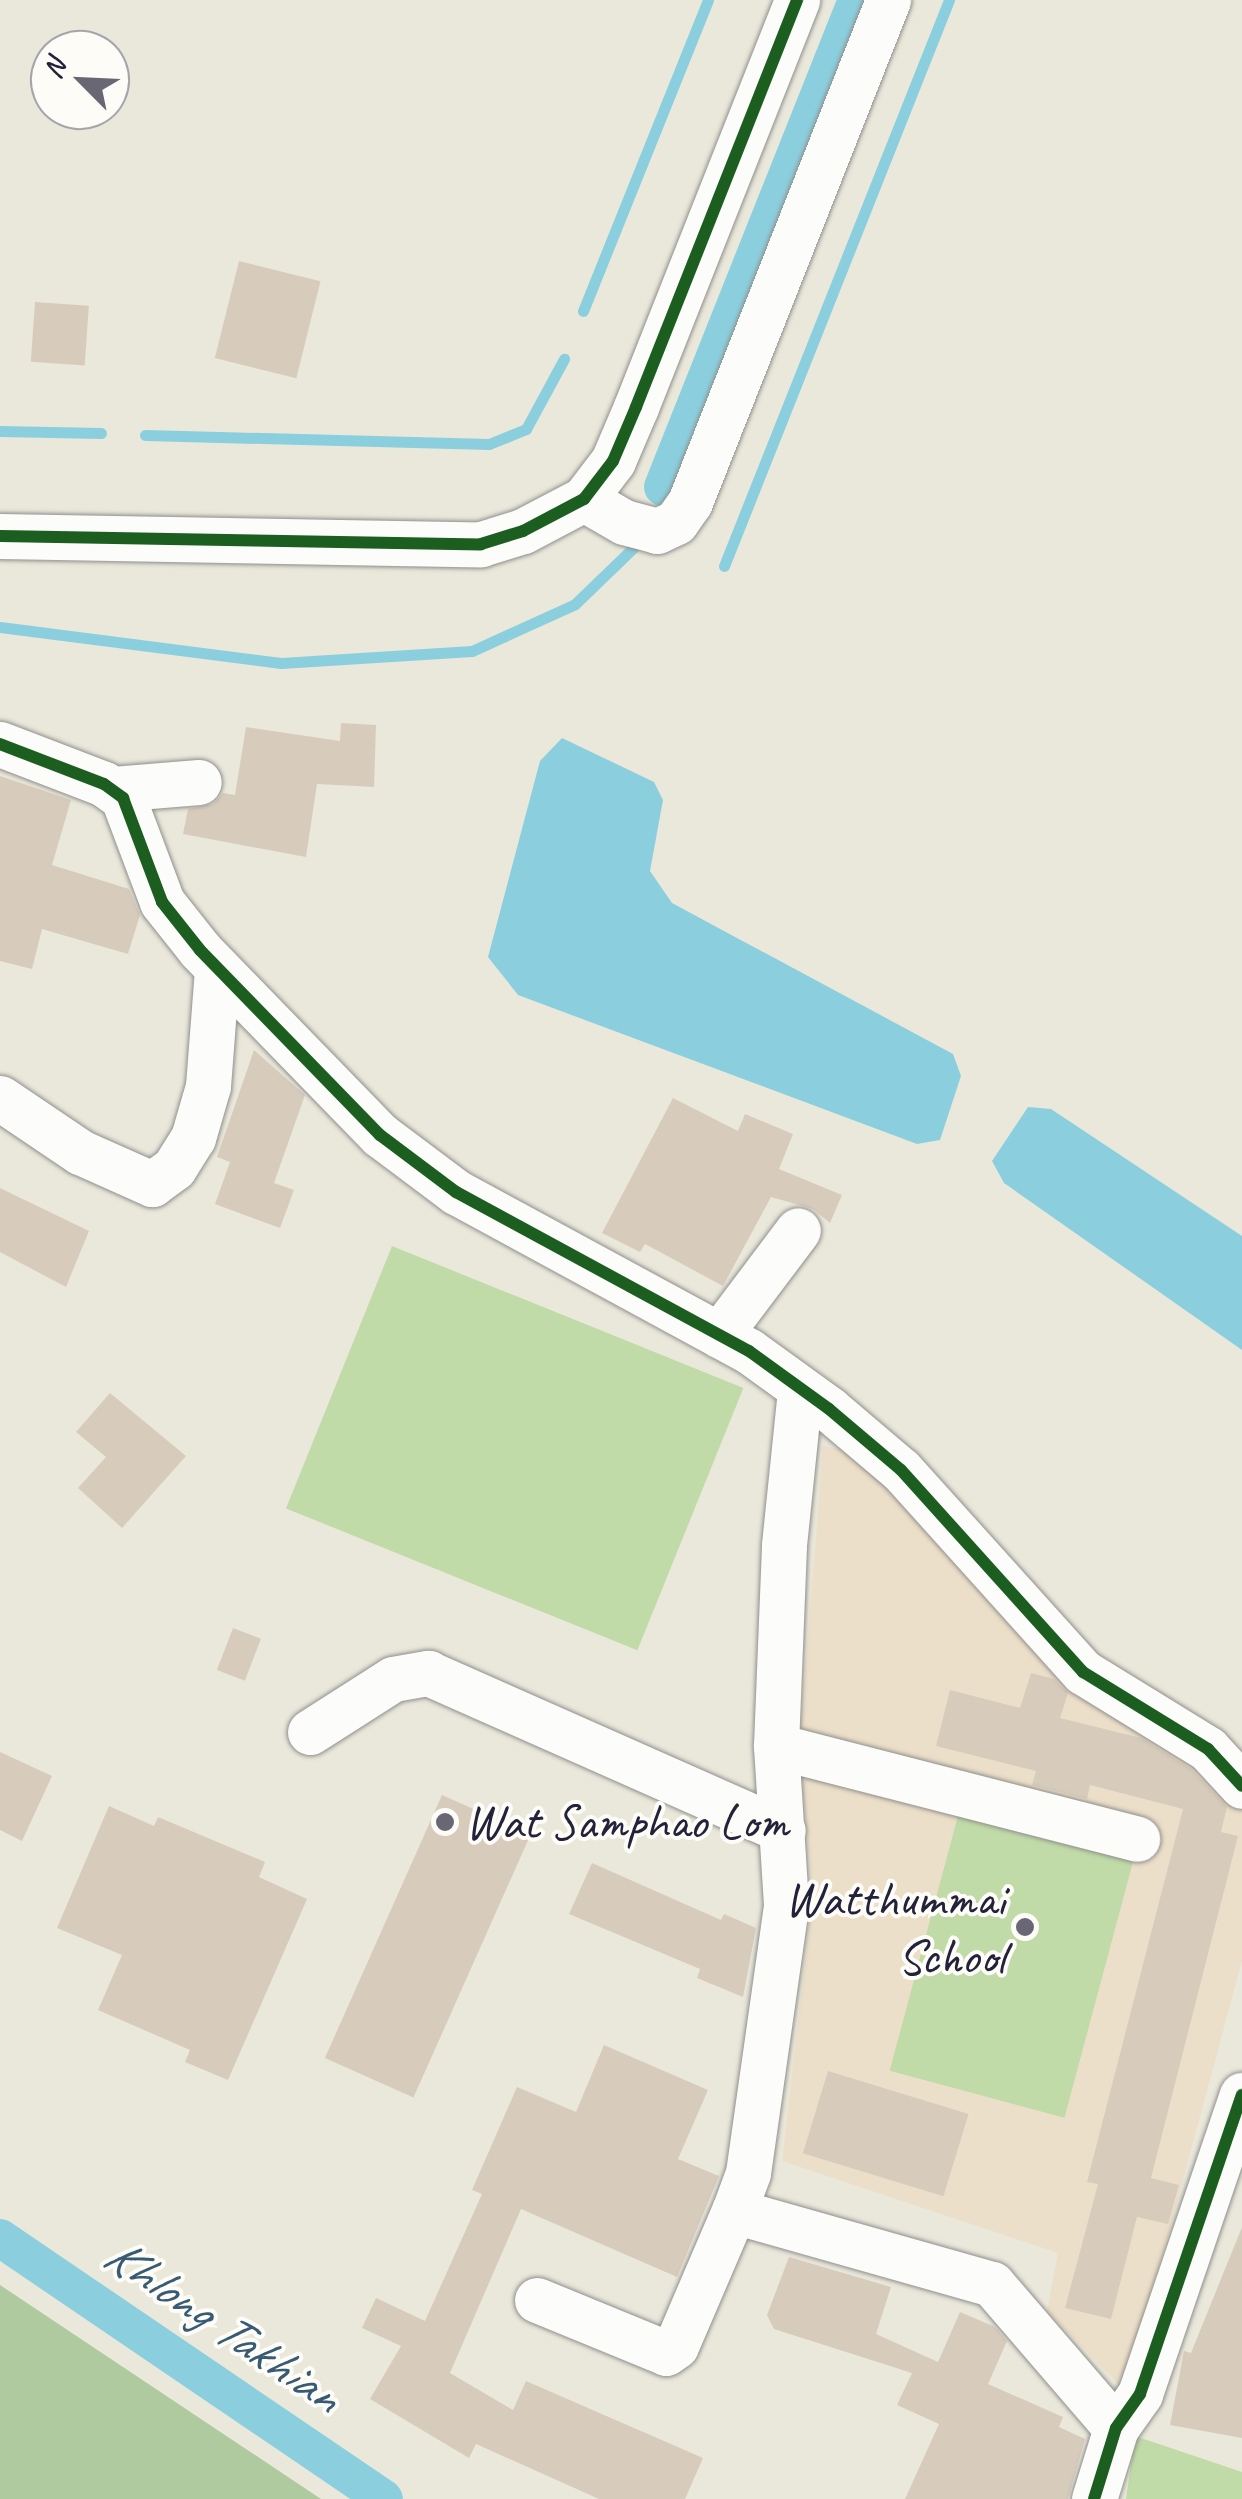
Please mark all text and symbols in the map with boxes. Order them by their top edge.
north arrow [30,30,130,130]
text: N [34,53,73,83]
place label: Wat Samphao Lom [465,1792,783,1852]
marker: Wat Samphao Lom [434,1811,456,1833]
place label: Watthummai School [784,1868,1005,1986]
marker: Watthummai School [1014,1916,1036,1938]
water label: Khlong Takhian [92,2223,352,2427]

